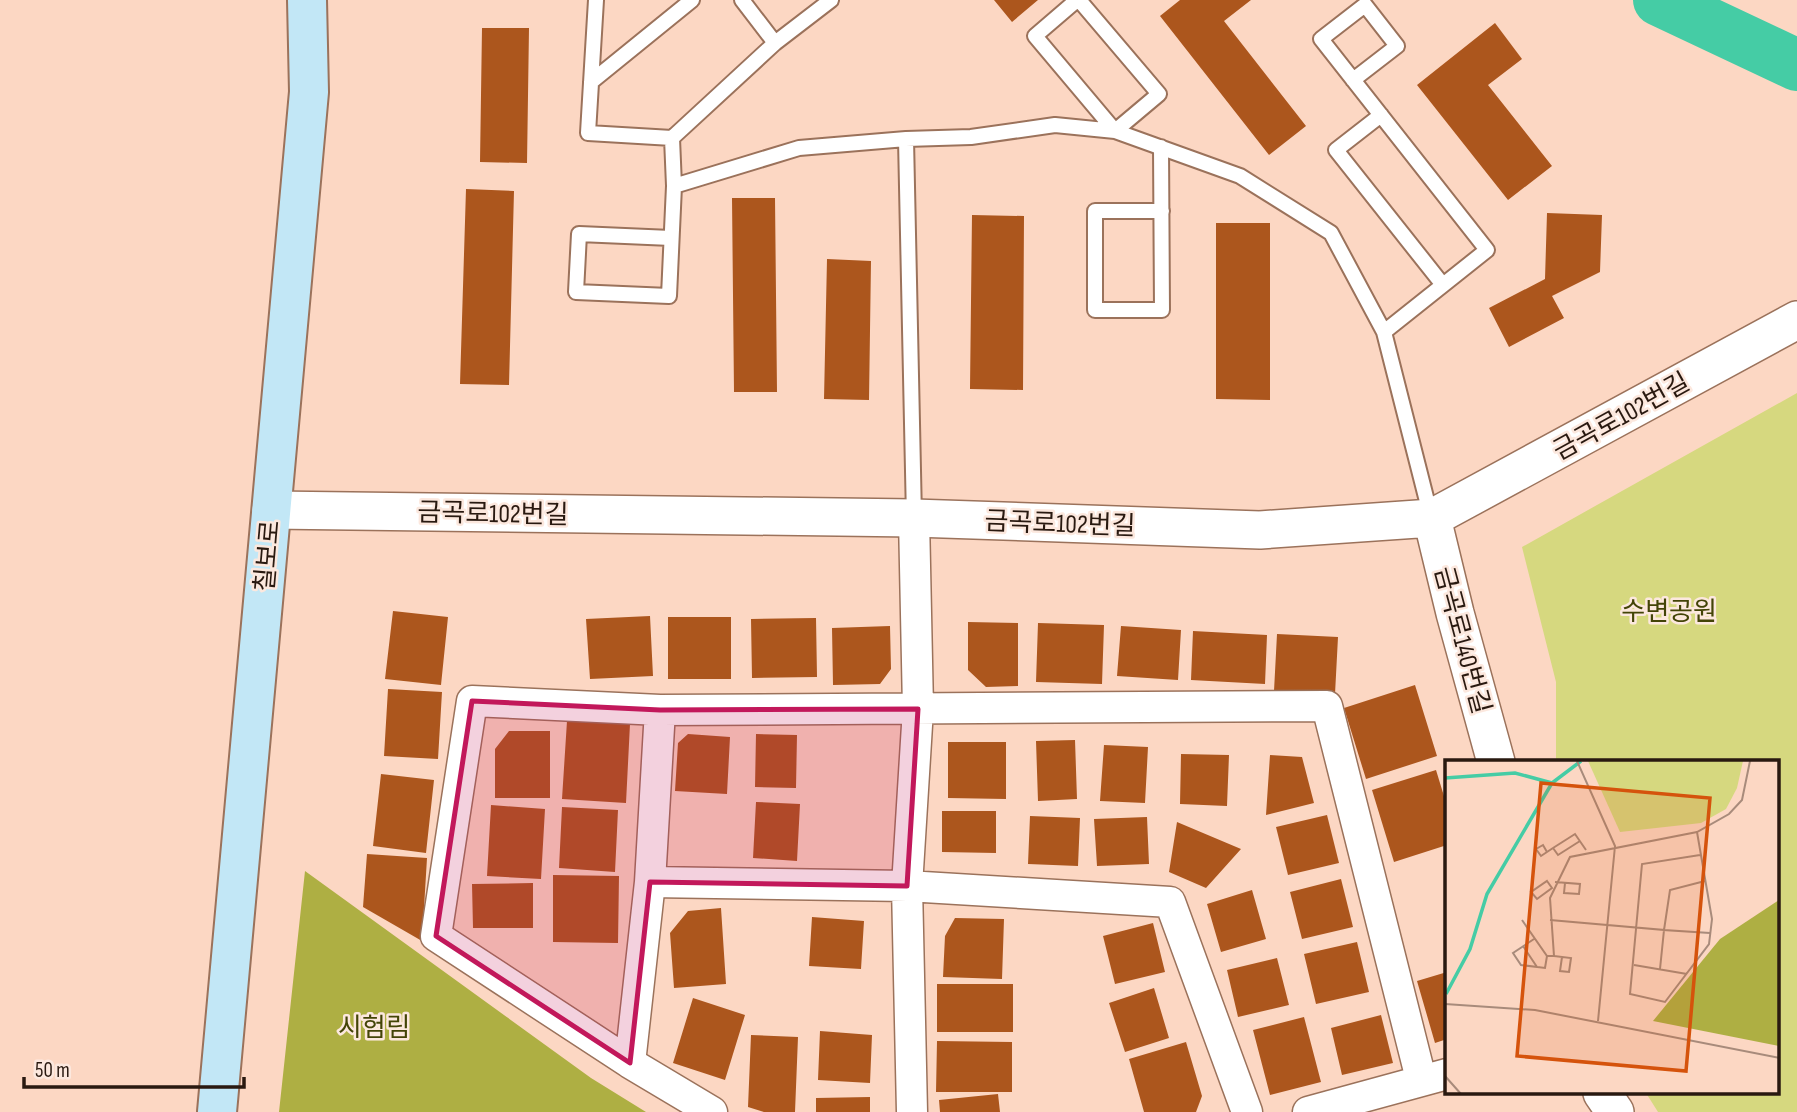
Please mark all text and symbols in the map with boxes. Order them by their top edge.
street label: 금곡로102번길 [1548,367,1695,467]
street label: 금곡로102번길 [417,498,569,531]
street label: 금곡로102번길 [984,506,1136,543]
street label: 칠보로 [250,519,287,593]
street label: 금곡로140번길 [1427,563,1496,717]
park label: 수변공원 [1621,597,1717,628]
inset map [1445,760,1780,1094]
park label: 시험림 [338,1013,410,1044]
scale bar [24,1046,245,1090]
text: 50 m [35,1058,70,1083]

